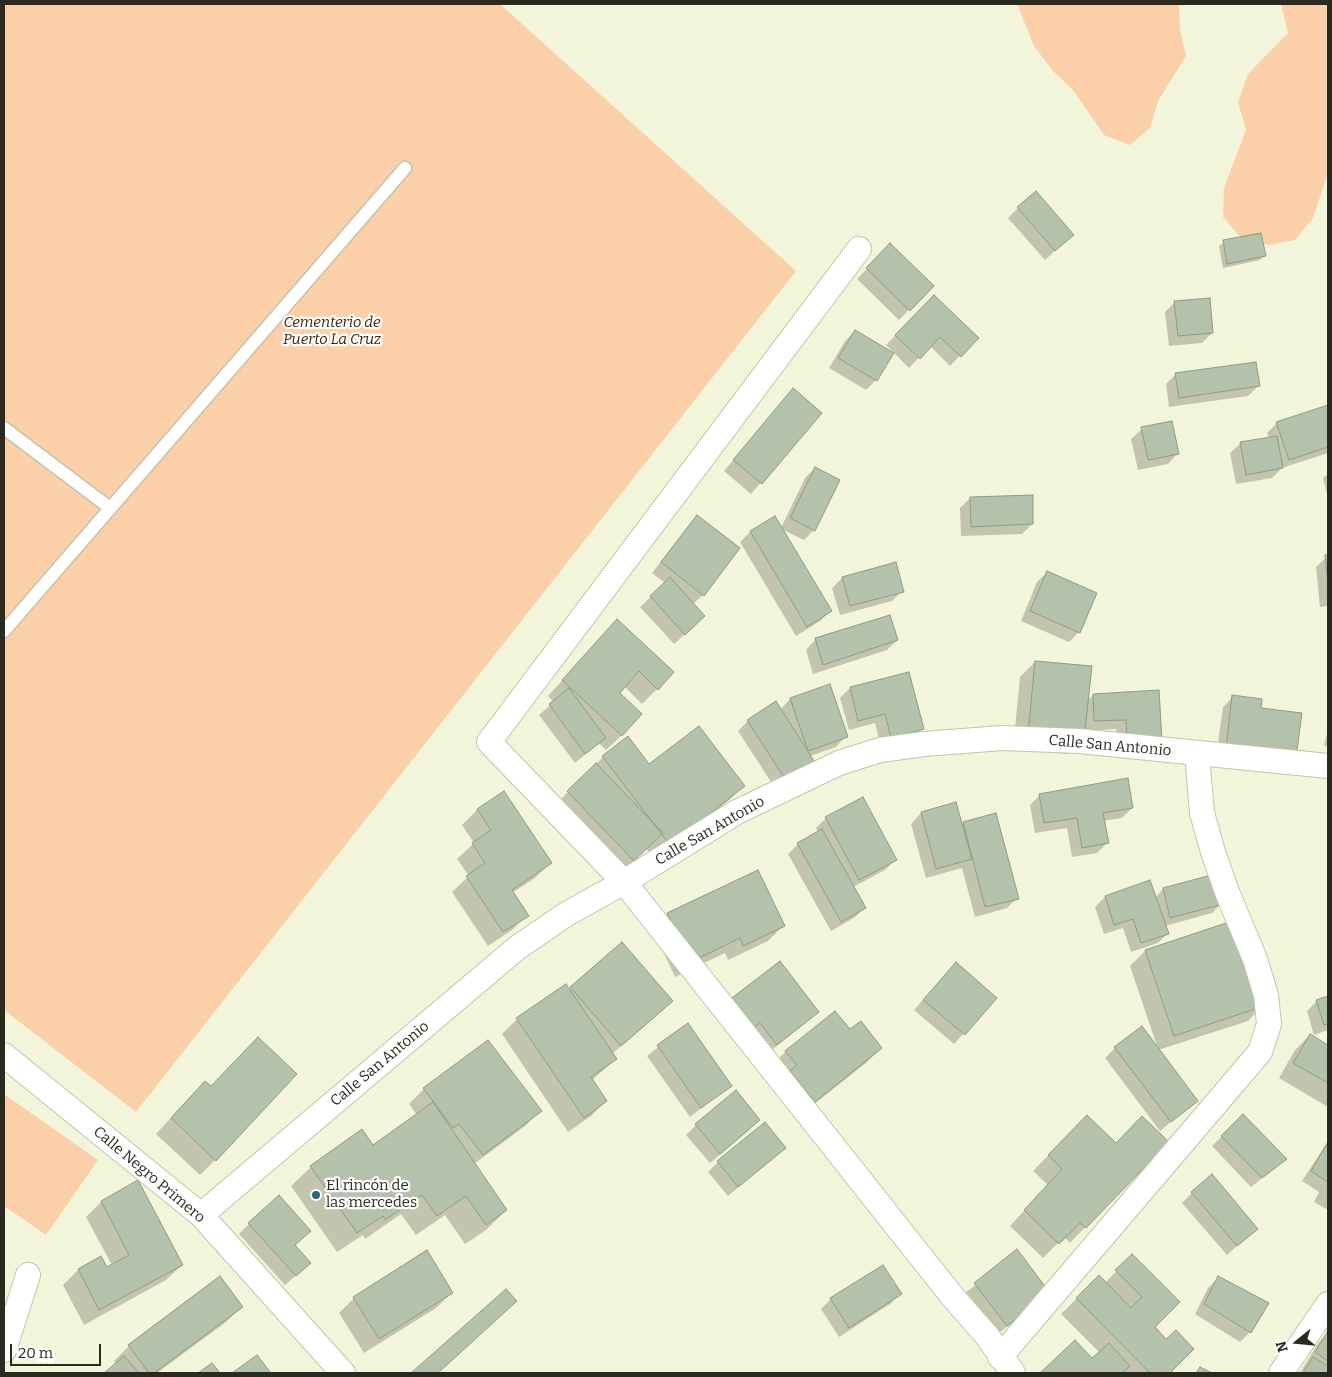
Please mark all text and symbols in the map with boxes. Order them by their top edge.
park label: Cementerio de Puerto La Cruz [283,314,381,349]
street label: Calle San Antonio [1048,732,1172,760]
street label: Calle San Antonio [652,792,768,870]
street label: Calle San Antonio [327,1018,433,1110]
street label: Calle Negro Primero [89,1123,209,1227]
place label: El rincón de las mercedes [326,1177,417,1212]
marker: El rincón de las mercedes [310,1189,322,1201]
north arrow [1272,1317,1322,1367]
scale bar [12,1334,104,1366]
text: N [1272,1339,1292,1354]
text: 20 m [18,1344,53,1362]

